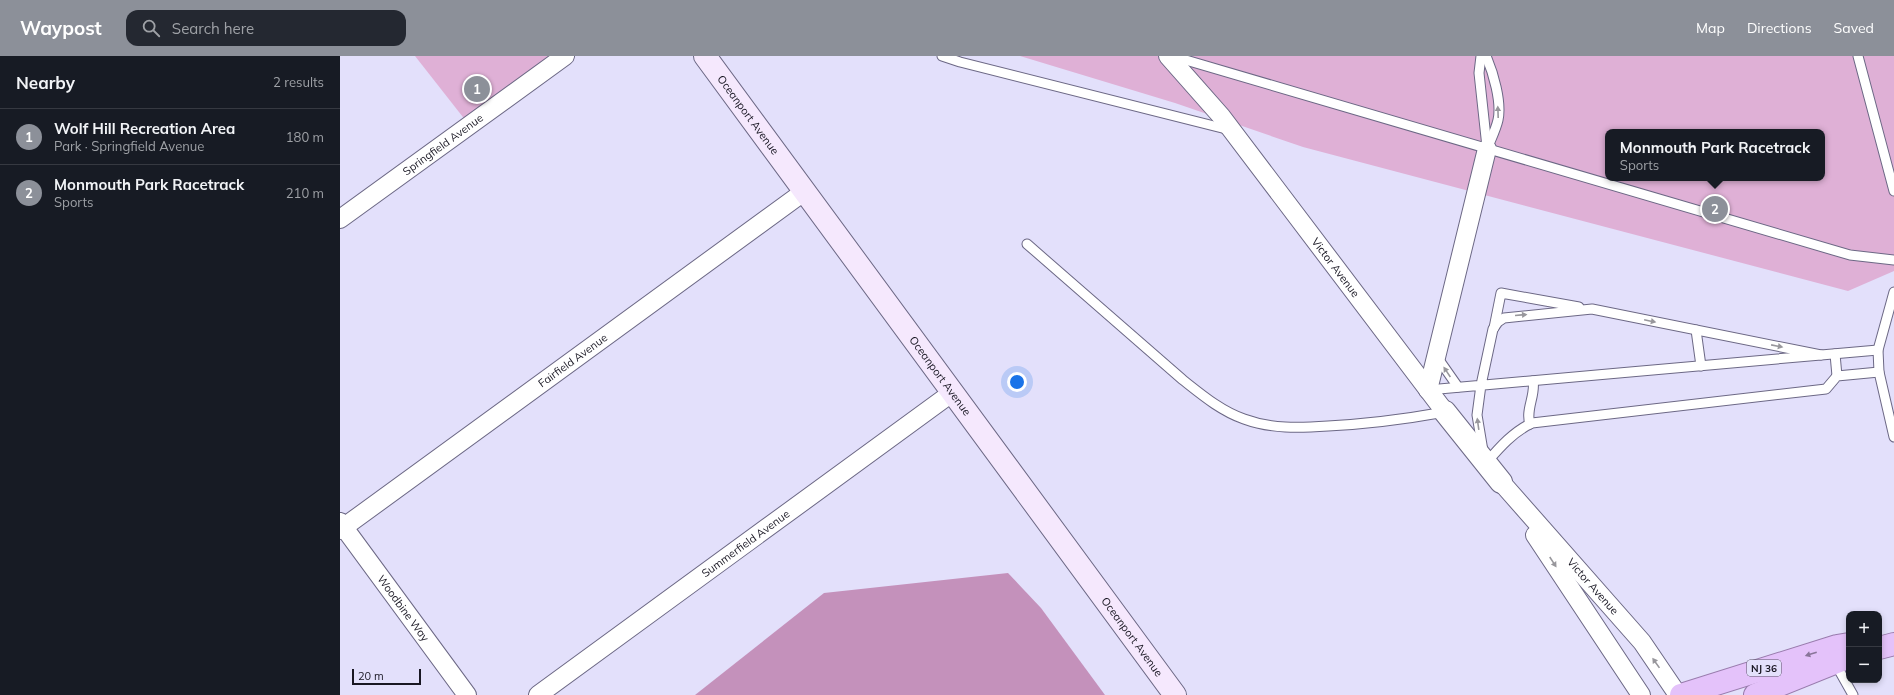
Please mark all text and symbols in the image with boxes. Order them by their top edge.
search box [126,10,406,46]
text: Waypost [20,16,102,40]
icon: search [140,17,162,39]
text: Search here [172,19,254,38]
text: Map [1696,19,1725,37]
text: Directions [1747,19,1812,37]
text: Saved [1834,19,1874,37]
text: Nearby [16,72,75,93]
street label: Oceanport Avenue [714,72,782,157]
text: 2 results [273,74,324,90]
pin: 1 [464,74,490,104]
one-way arrow [1495,105,1501,118]
street label: Springfield Avenue [400,111,486,178]
text: Wolf Hill Recreation Area [54,119,235,138]
text: 1 [25,129,33,145]
text: 180 m [286,129,324,145]
popup [1605,129,1825,181]
text: Park · Springfield Avenue [54,138,204,154]
text: Monmouth Park Racetrack [1620,138,1810,157]
text: Sports [1620,157,1659,173]
text: Monmouth Park Racetrack [54,175,244,194]
text: 2 [25,185,33,201]
text: 210 m [286,185,324,201]
text: Sports [54,194,93,210]
pin: 2 [1702,194,1728,224]
street label: Victor Avenue [1309,235,1363,300]
one-way arrow [1515,312,1527,319]
one-way arrow [1644,318,1656,324]
street label: Fairfield Avenue [535,330,610,390]
street label: Oceanport Avenue [906,333,974,418]
one-way arrow [1771,344,1783,350]
one-way arrow [1443,366,1451,377]
your location [1007,372,1027,392]
one-way arrow [1475,418,1481,430]
street label: Summerfield Avenue [699,507,792,580]
street label: Victor Avenue [1564,555,1622,618]
one-way arrow [1549,556,1556,567]
street label: Woodbine Way [374,572,433,644]
street label: Oceanport Avenue [1098,594,1166,679]
map controls [1846,611,1882,683]
button: + [1846,611,1882,647]
button: − [1846,647,1882,683]
one-way arrow [1805,651,1817,657]
one-way arrow [1652,658,1660,668]
road number: NJ 36 [1747,660,1781,676]
scale bar [352,667,421,686]
text: 20 m [358,669,384,683]

